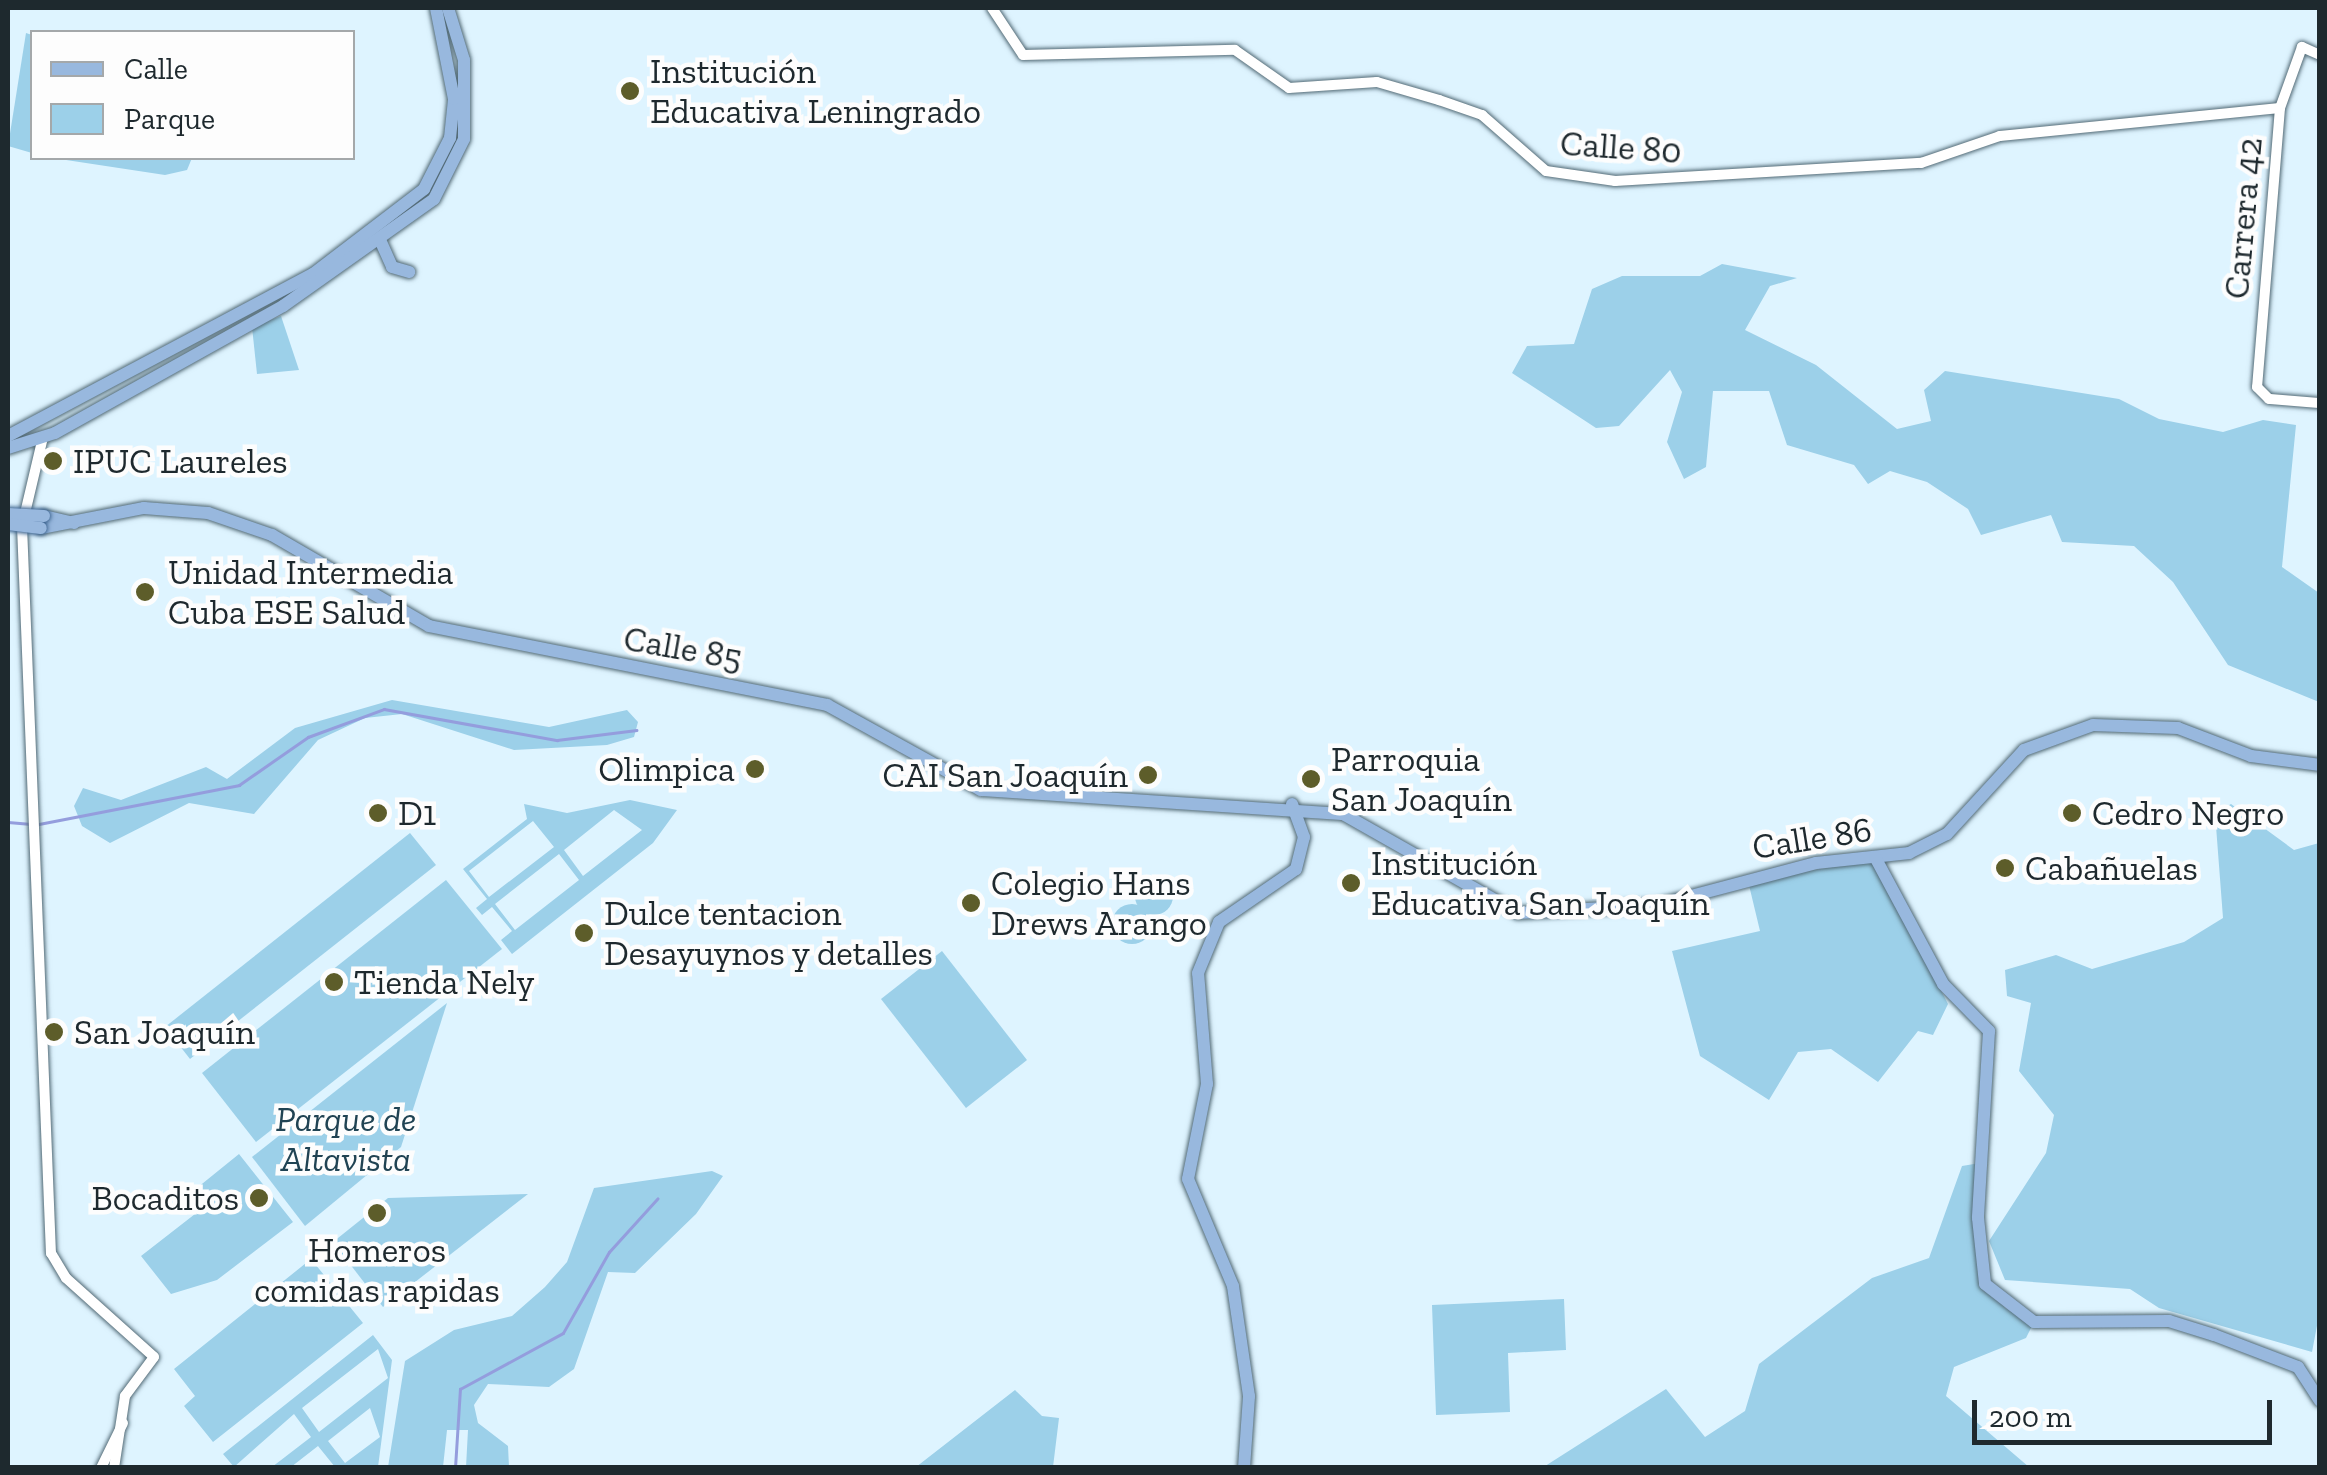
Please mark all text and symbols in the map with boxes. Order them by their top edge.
legend [30,30,355,160]
place label: Institución Educativa Leningrado [650,50,981,132]
text: Calle [124,51,188,87]
marker: Institución Educativa Leningrado [619,80,641,102]
text: Parque [124,101,215,137]
street label: Calle 80 [1559,122,1683,172]
street label: Carrera 42 [2215,136,2271,300]
place label: IPUC Laureles [73,440,288,482]
marker: IPUC Laureles [42,450,64,472]
place label: Unidad Intermedia Cuba ESE Salud [168,551,453,633]
marker: Unidad Intermedia Cuba ESE Salud [132,579,158,605]
street label: Calle 85 [621,617,745,679]
place label: Parroquia San Joaquín [1331,738,1513,820]
place label: Olimpica [598,748,735,790]
place label: CAI San Joaquín [882,754,1128,796]
marker: Olimpica [744,758,766,780]
marker: CAI San Joaquín [1137,764,1159,786]
marker: Parroquia San Joaquín [1300,768,1322,790]
place label: D1 [398,792,436,834]
place label: Cedro Negro [2092,792,2284,834]
marker: D1 [367,802,389,824]
marker: Cedro Negro [2061,802,2083,824]
street label: Calle 86 [1749,808,1875,868]
place label: Institución Educativa San Joaquín [1371,842,1710,924]
place label: Cabañuelas [2025,847,2198,889]
marker: Cabañuelas [1994,857,2016,879]
place label: Colegio Hans Drews Arango [991,862,1208,944]
marker: Institución Educativa San Joaquín [1340,872,1362,894]
place label: Dulce tentacion Desayuynos y detalles [604,892,935,974]
marker: Colegio Hans Drews Arango [960,892,982,914]
marker: Dulce tentacion Desayuynos y detalles [573,922,595,944]
place label: Tienda Nely [354,961,534,1003]
marker: Tienda Nely [323,971,345,993]
place label: San Joaquín [74,1011,256,1053]
marker: San Joaquín [43,1021,65,1043]
park label: Parque de Altavista [276,1098,416,1180]
place label: Bocaditos [92,1177,239,1219]
marker: Bocaditos [248,1187,270,1209]
marker: Homeros comidas rapidas [366,1202,388,1224]
place label: Homeros comidas rapidas [254,1229,500,1311]
scale bar [1977,1380,2277,1442]
text: 200 m [1989,1399,2072,1435]

